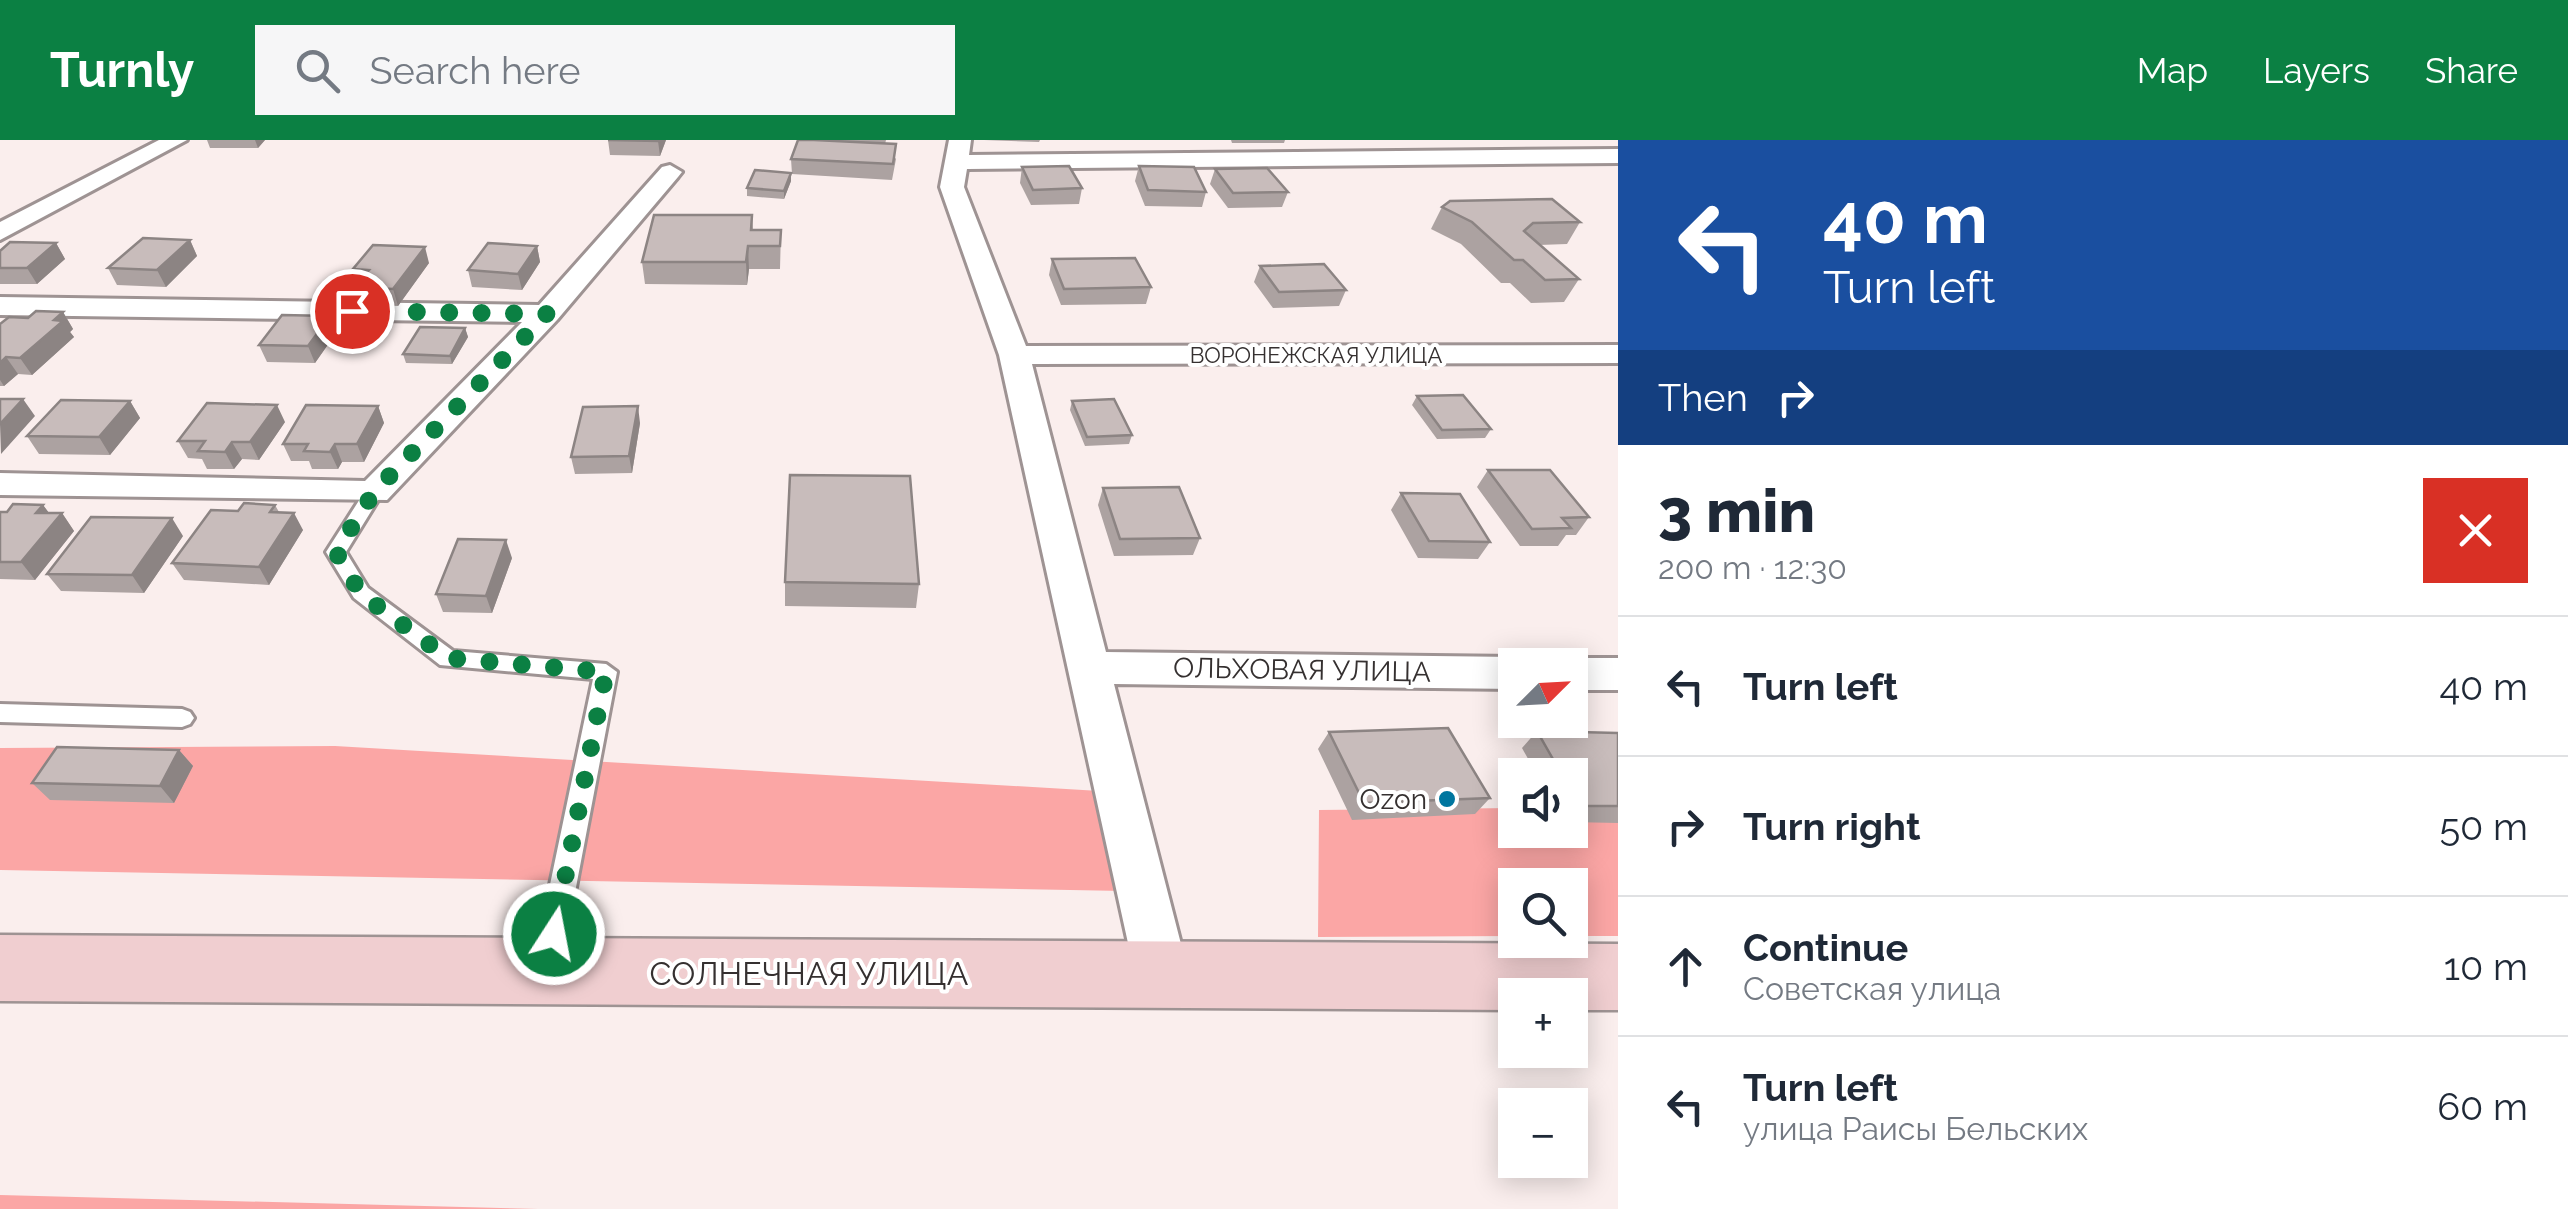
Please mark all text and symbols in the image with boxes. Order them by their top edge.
search box [255,25,955,115]
text: Turnly [50,42,195,98]
icon: search [290,43,345,98]
text: Search here [370,48,581,93]
text: Map [2137,50,2208,91]
text: Layers [2263,50,2370,91]
text: Share [2425,50,2518,91]
text: 40 m [1823,177,1988,259]
icon: left [1658,180,1788,310]
text: Turn left [1823,261,1995,314]
pin [310,269,395,354]
icon: arrive [325,284,380,339]
street label: ВОРОНЕЖСКАЯ УЛИЦА [1190,342,1442,368]
icon: right [1768,370,1823,425]
text: Then [1658,375,1748,420]
text: 3 min [1658,476,1815,546]
button: close [2423,478,2528,583]
text: 200 m · 12:30 [1658,549,1847,586]
north arrow [1498,648,1588,738]
map controls [1498,648,1588,1178]
street label: ОЛЬХОВАЯ УЛИЦА [1173,651,1431,689]
icon: left [1658,659,1713,714]
text: Turn left [1743,664,1898,709]
text: 40 m [2439,664,2528,709]
button: sound [1498,758,1588,848]
place label: Ozon [1360,783,1427,816]
marker: Ozon [1436,788,1458,810]
icon: right [1658,799,1713,854]
text: Turn right [1743,804,1920,849]
text: 50 m [2439,804,2528,849]
button: search [1498,868,1588,958]
position arrow [502,882,606,986]
text: Continue [1743,925,1908,970]
icon: ahead [1658,939,1713,994]
text: 10 m [2444,944,2528,989]
street label: СОЛНЕЧНАЯ УЛИЦА [650,955,969,992]
text: Советская улица [1743,970,2001,1007]
button: + [1498,978,1588,1068]
text: Turn left [1743,1065,1898,1110]
icon: left [1658,1079,1713,1134]
text: 60 m [2437,1084,2528,1129]
button: − [1498,1088,1588,1178]
text: улица Раисы Бельских [1743,1110,2088,1147]

